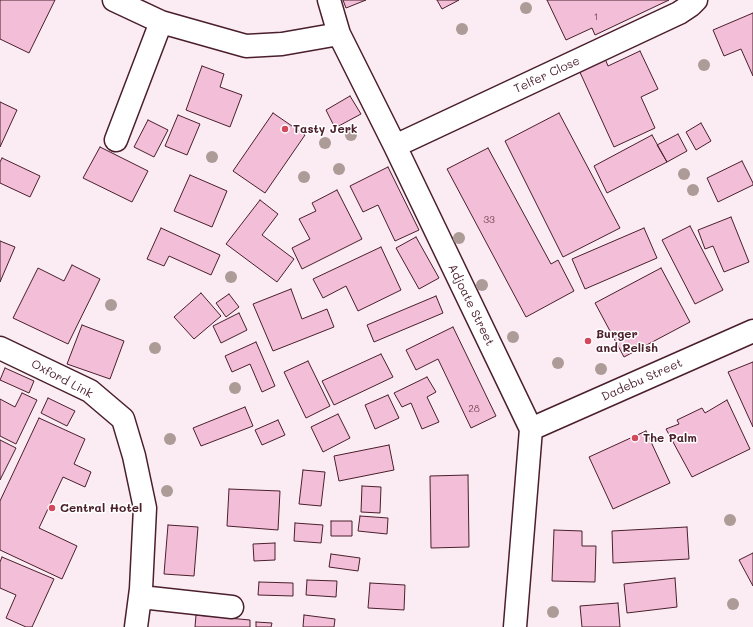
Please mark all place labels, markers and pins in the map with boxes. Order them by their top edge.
place label: Tasty Jerk [293,122,357,136]
marker: Tasty Jerk [280,124,290,134]
place label: Burger and Relish [596,327,658,355]
marker: Burger and Relish [583,336,593,346]
place label: The Palm [643,431,697,445]
marker: The Palm [630,433,640,443]
place label: Central Hotel [60,501,142,515]
marker: Central Hotel [47,503,57,513]

